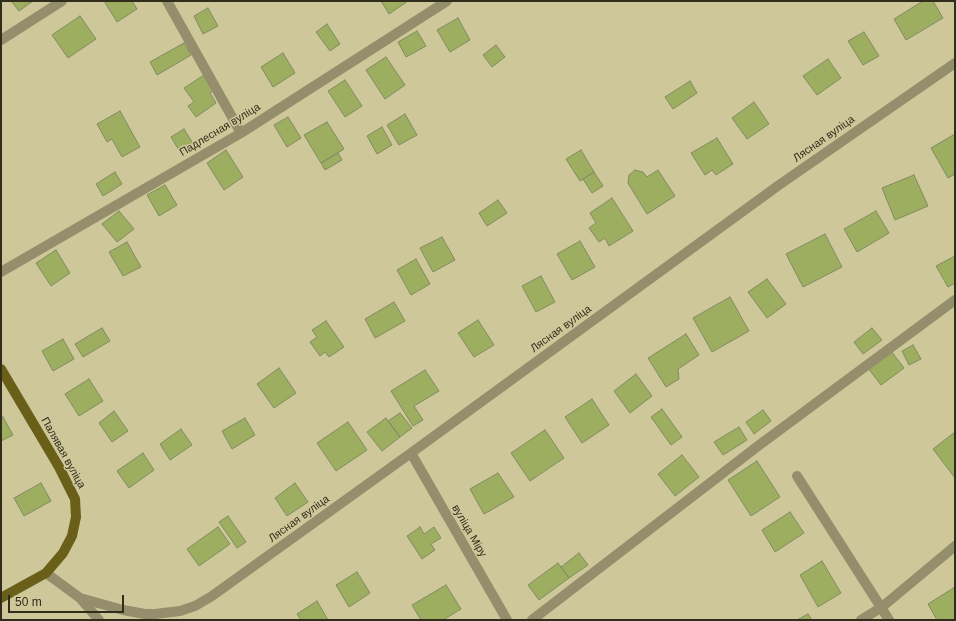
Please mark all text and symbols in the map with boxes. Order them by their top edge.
street label: Падлесная вуліца [177,101,263,159]
street label: Лясная вуліца [791,113,857,165]
street label: Лясная вуліца [528,302,594,356]
street label: Палявая вуліца [38,415,88,491]
street label: Лясная вуліца [266,492,332,546]
street label: вуліца Міру [449,502,489,560]
scale bar [10,587,126,613]
text: 50 m [15,595,42,609]

